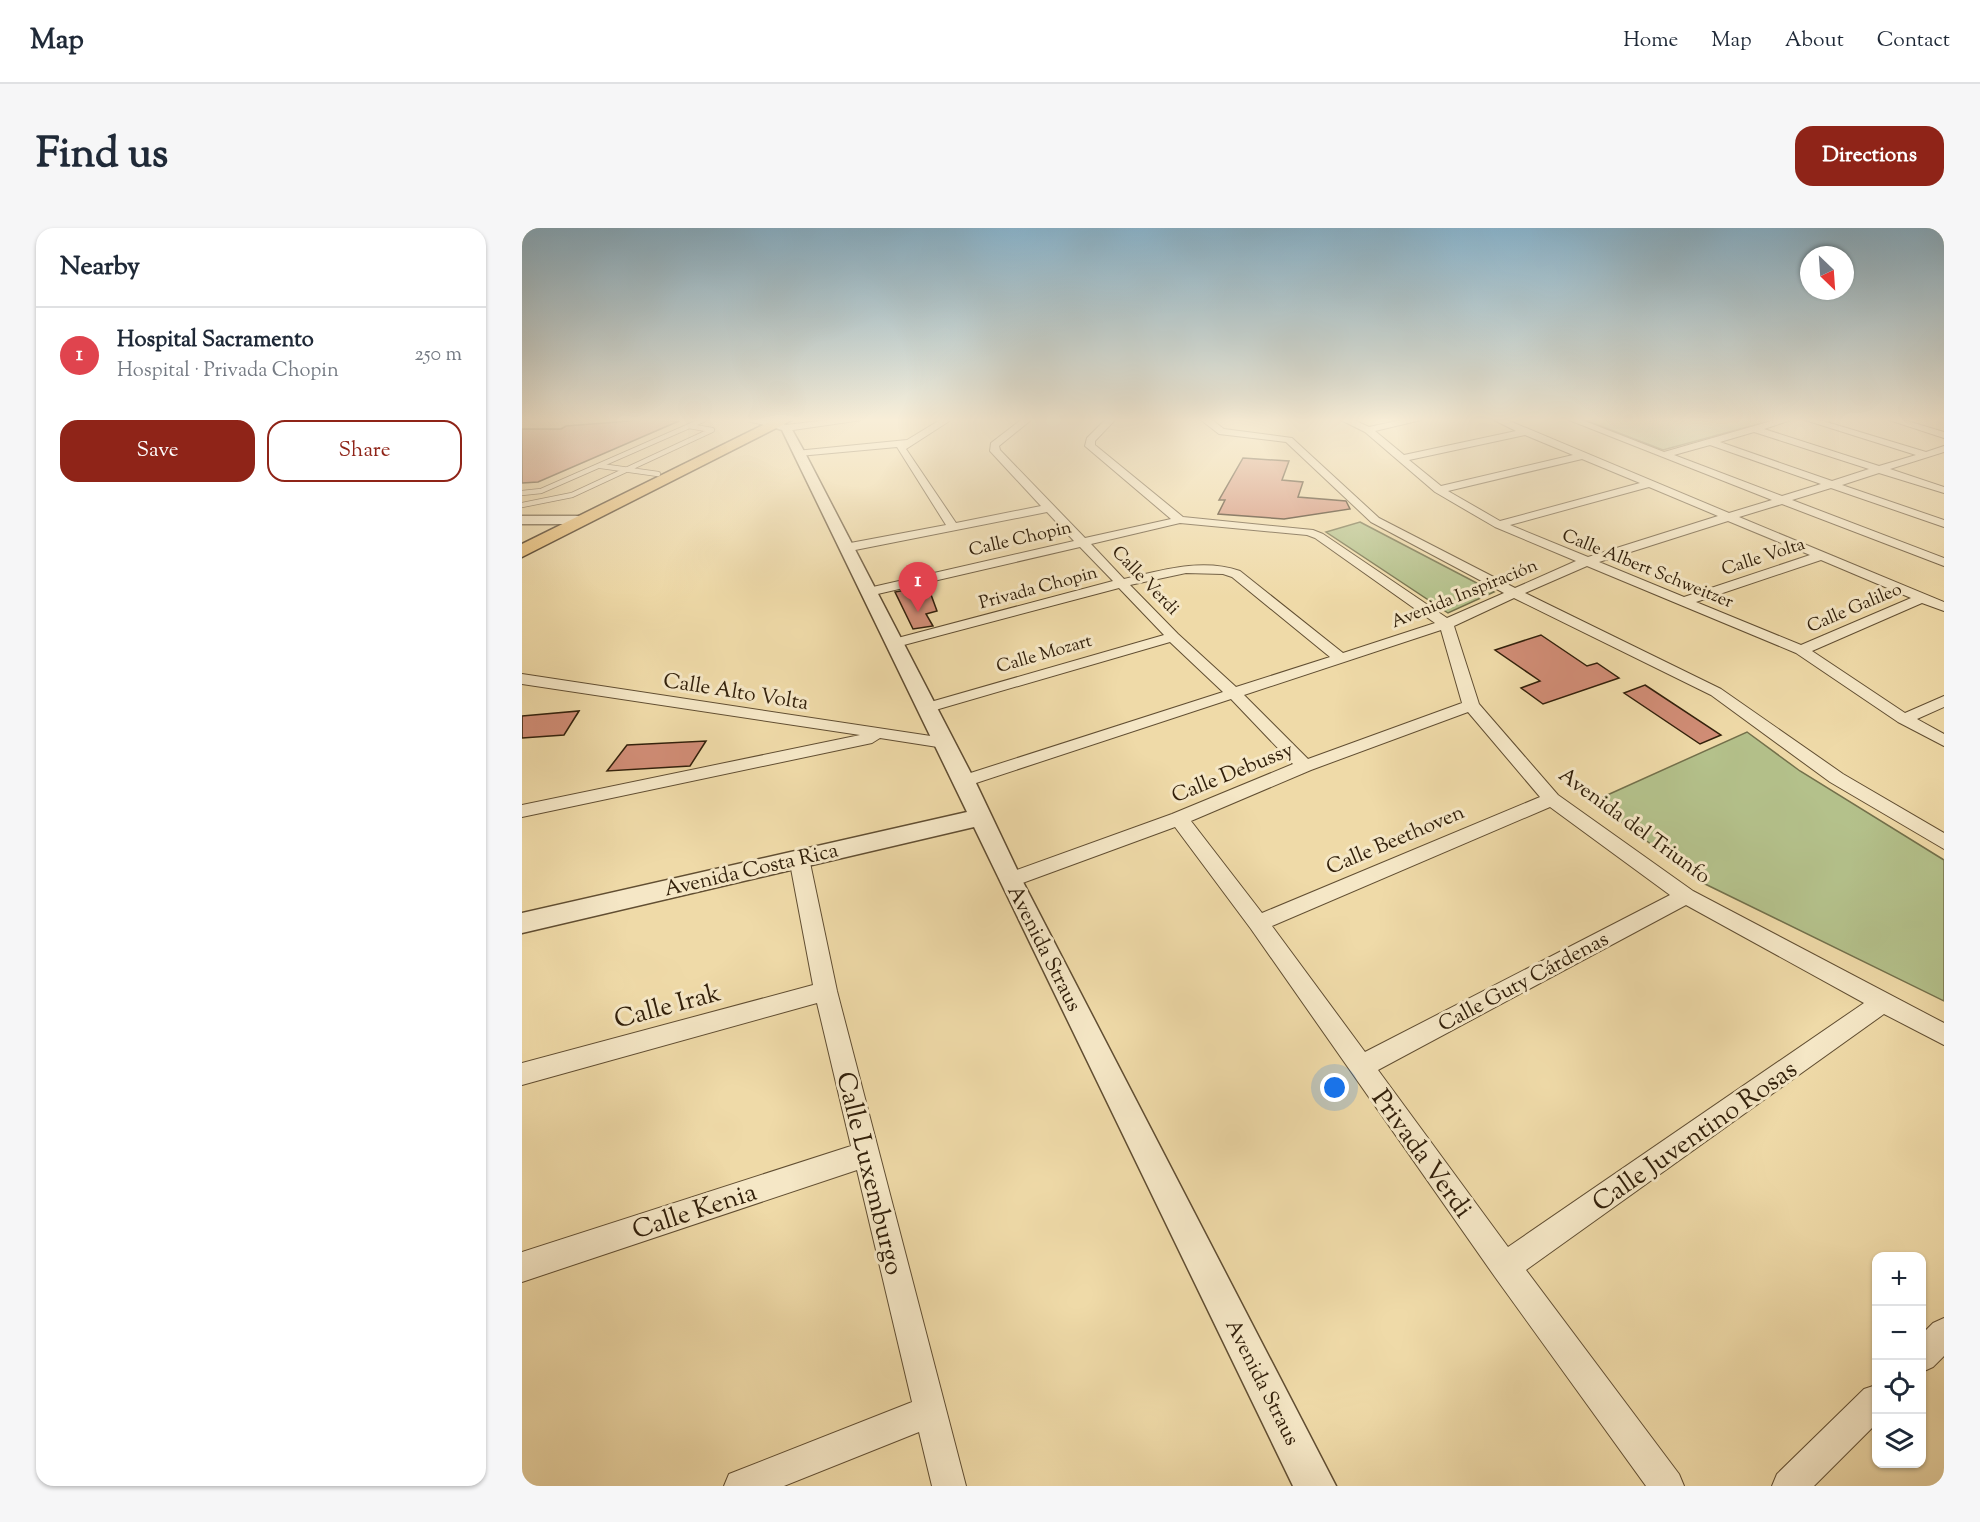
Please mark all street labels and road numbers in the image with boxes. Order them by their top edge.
street label: Calle Chopin [966,515,1075,564]
street label: Calle Albert Schweitzer [1558,524,1737,616]
street label: Calle Volta [1718,532,1809,584]
street label: Calle Verdi [1105,541,1184,622]
street label: Avenida Inspiración [1388,553,1542,636]
street label: Privada Chopin [976,561,1101,617]
street label: Calle Galileo [1803,577,1906,641]
street label: Calle Mozart [994,629,1095,681]
street label: Calle Alto Volta [661,667,811,719]
street label: Calle Debussy [1167,736,1299,812]
street label: Avenida del Triunfo [1552,761,1716,892]
street label: Calle Beethoven [1322,798,1470,883]
street label: Avenida Costa Rica [661,836,842,906]
street label: Avenida Straus [999,881,1088,1017]
street label: Calle Guty Cárdenas [1433,925,1614,1040]
street label: Calle Irak [610,975,725,1039]
street label: Calle Juventino Rosas [1585,1052,1805,1222]
street label: Calle Luxemburgo [825,1068,912,1279]
street label: Privada Verdi [1362,1082,1480,1226]
street label: Calle Kenia [628,1175,762,1250]
street label: Avenida Straus [1217,1315,1306,1451]

